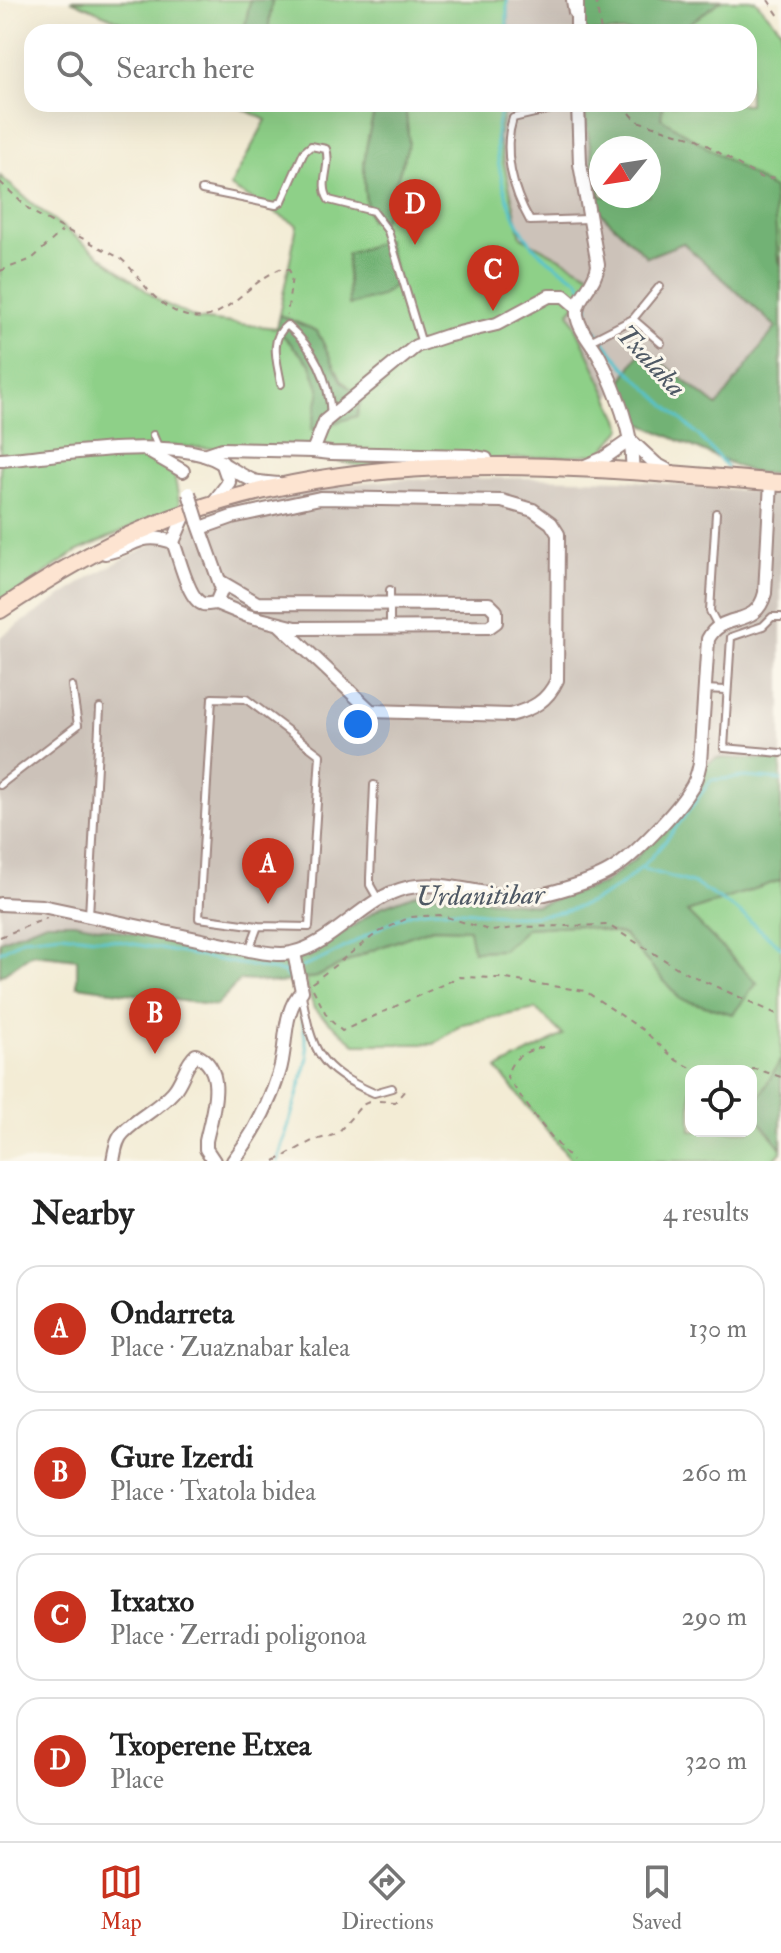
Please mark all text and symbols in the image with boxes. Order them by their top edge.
search box [24,24,757,112]
icon: search [52,46,96,90]
text: Search here [116,50,255,87]
north arrow [589,136,661,208]
pin: D [389,179,441,245]
pin: C [467,245,519,311]
water label: Txalaka [609,317,693,405]
your location [338,704,378,744]
pin: A [242,838,294,904]
water label: Urdanitibar [415,877,546,915]
pin: B [129,988,181,1054]
map controls [685,1065,757,1137]
button: locate [685,1065,757,1137]
text: Nearby [32,1192,134,1235]
text: 4 results [663,1197,749,1229]
text: Ondarreta [110,1295,234,1332]
text: A [52,1313,68,1345]
text: 130 m [689,1313,747,1345]
text: Place · Zuaznabar kalea [110,1332,350,1364]
text: Gure Izerdi [110,1439,254,1476]
text: B [51,1457,69,1489]
text: 260 m [682,1457,747,1489]
text: Place · Txatola bidea [110,1476,316,1508]
text: Itxatxo [110,1583,194,1620]
text: C [50,1601,70,1633]
text: 290 m [682,1601,747,1633]
text: Place · Zerradi poligonoa [110,1620,367,1652]
text: Txoperene Etxea [110,1727,311,1764]
text: D [49,1745,71,1777]
text: 320 m [685,1745,747,1777]
text: Place [110,1764,164,1796]
tab: Map [99,1860,143,1936]
tab: Directions [341,1860,434,1936]
tab: Saved [632,1860,682,1936]

